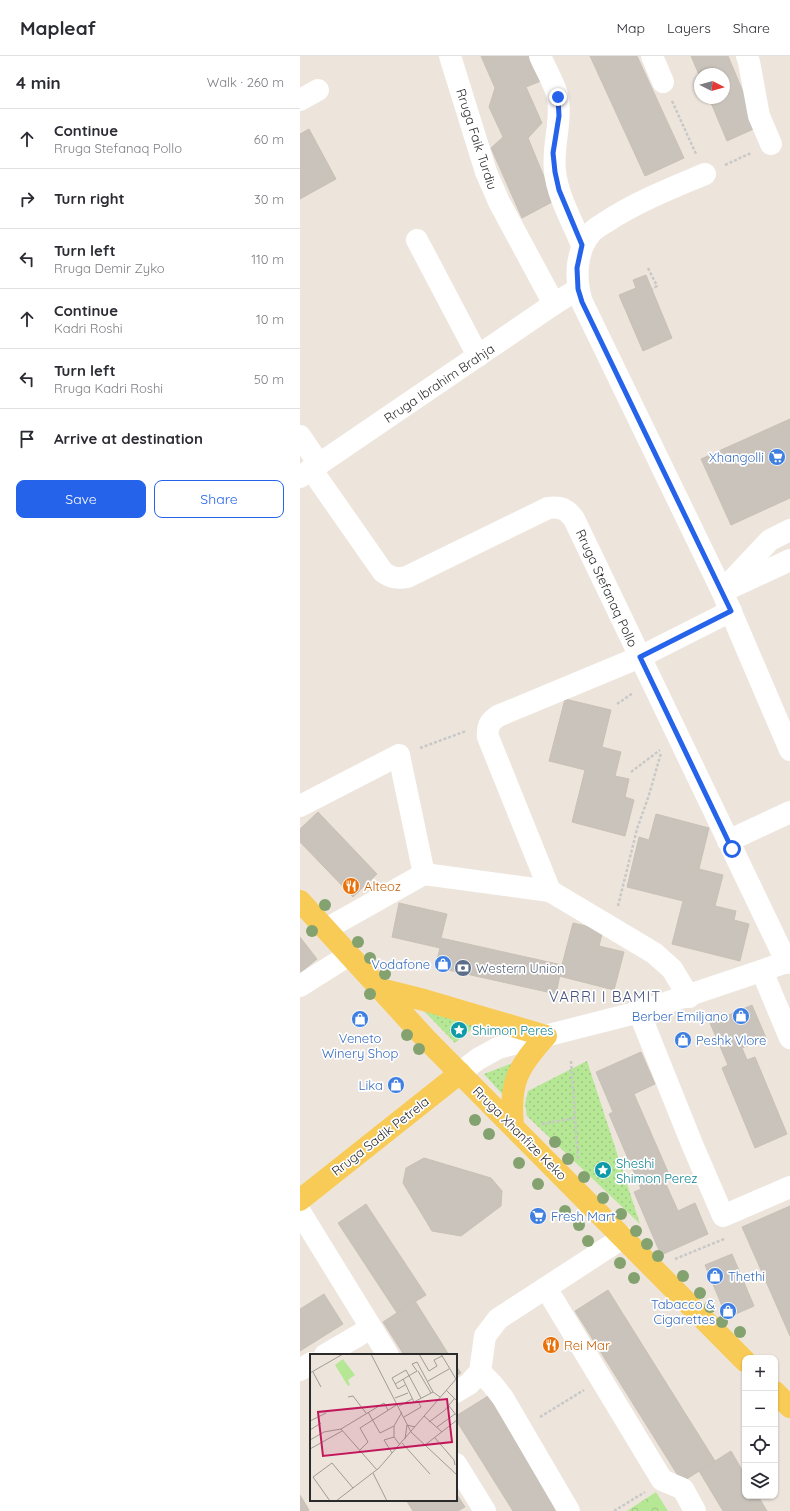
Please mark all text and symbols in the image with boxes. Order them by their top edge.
text: Mapleaf [20,16,96,40]
text: Map [616,19,645,37]
text: Layers [667,19,711,37]
text: Share [733,19,770,37]
north arrow [694,68,730,104]
text: 4 min [16,72,61,93]
text: Walk · 260 m [207,74,284,90]
street label: Rruga Faik Turdiu [453,87,501,191]
route end [549,88,567,106]
text: Continue [54,121,118,140]
icon: ahead [16,128,38,150]
text: 60 m [254,131,284,147]
text: Rruga Stefanaq Pollo [54,140,182,156]
icon: right [16,188,38,210]
text: Turn right [54,189,125,208]
text: 30 m [254,191,284,207]
text: Turn left [54,241,116,260]
icon: left [16,248,38,270]
text: 110 m [251,251,284,267]
text: Rruga Demir Zyko [54,260,165,276]
text: Continue [54,301,118,320]
icon: ahead [16,308,38,330]
text: 10 m [256,311,284,327]
text: Kadri Roshi [54,320,123,336]
street label: Rruga Ibrahim Brahja [381,340,497,426]
text: Turn left [54,361,116,380]
icon: left [16,368,38,390]
text: 50 m [254,371,284,387]
text: Rruga Kadri Roshi [54,380,163,396]
icon: arrive [16,428,38,450]
text: Arrive at destination [54,429,203,448]
supermarket icon: Xhangolli [767,447,787,467]
place label: Xhangolli [709,449,764,465]
button: Save [16,480,146,518]
button: Share [154,480,284,518]
street label: Rruga Stefanaq Pollo [573,527,641,650]
route start [723,840,741,858]
restaurant icon: Alteoz [341,876,361,896]
place label: Alteoz [364,878,401,894]
shop icon: Vodafone [433,954,453,974]
place label: Vodafone [371,956,430,972]
bank icon: Western Union [453,958,473,978]
place label: Western Union [476,960,565,976]
district label: VARRI I BAMIT [549,987,661,1006]
shop icon: Berber Emiljano [731,1006,751,1026]
place label: Berber Emiljano [632,1008,728,1024]
shop icon: Veneto Winery Shop [350,1009,370,1029]
place icon: Shimon Peres [449,1020,469,1040]
place label: Shimon Peres [472,1022,553,1038]
place label: Veneto Winery Shop [322,1030,398,1061]
shop icon: Peshk Vlore [673,1030,693,1050]
place label: Peshk Vlore [696,1032,766,1048]
shop icon: Lika [386,1075,406,1095]
place label: Lika [359,1077,383,1093]
street label: Rruga Xhanfize Keko [470,1083,570,1183]
street label: Rruga Sadik Petrela [328,1093,432,1179]
place label: Sheshi Shimon Perez [616,1155,698,1186]
place icon: Sheshi Shimon Perez [593,1160,613,1180]
supermarket icon: Fresh Mart [528,1206,548,1226]
place label: Fresh Mart [551,1208,615,1224]
shop icon: Thethi [705,1266,725,1286]
place label: Thethi [728,1268,765,1284]
place label: Tabacco & Cigarettes [651,1296,715,1327]
shop icon: Tabacco & Cigarettes [718,1301,738,1321]
restaurant icon: Rei Mar [541,1335,561,1355]
place label: Rei Mar [564,1337,610,1353]
inset map [310,1354,457,1501]
map controls [742,1355,778,1499]
button: + [742,1355,778,1391]
button: − [742,1391,778,1427]
button: locate [742,1427,778,1463]
button: layers [742,1463,778,1499]

